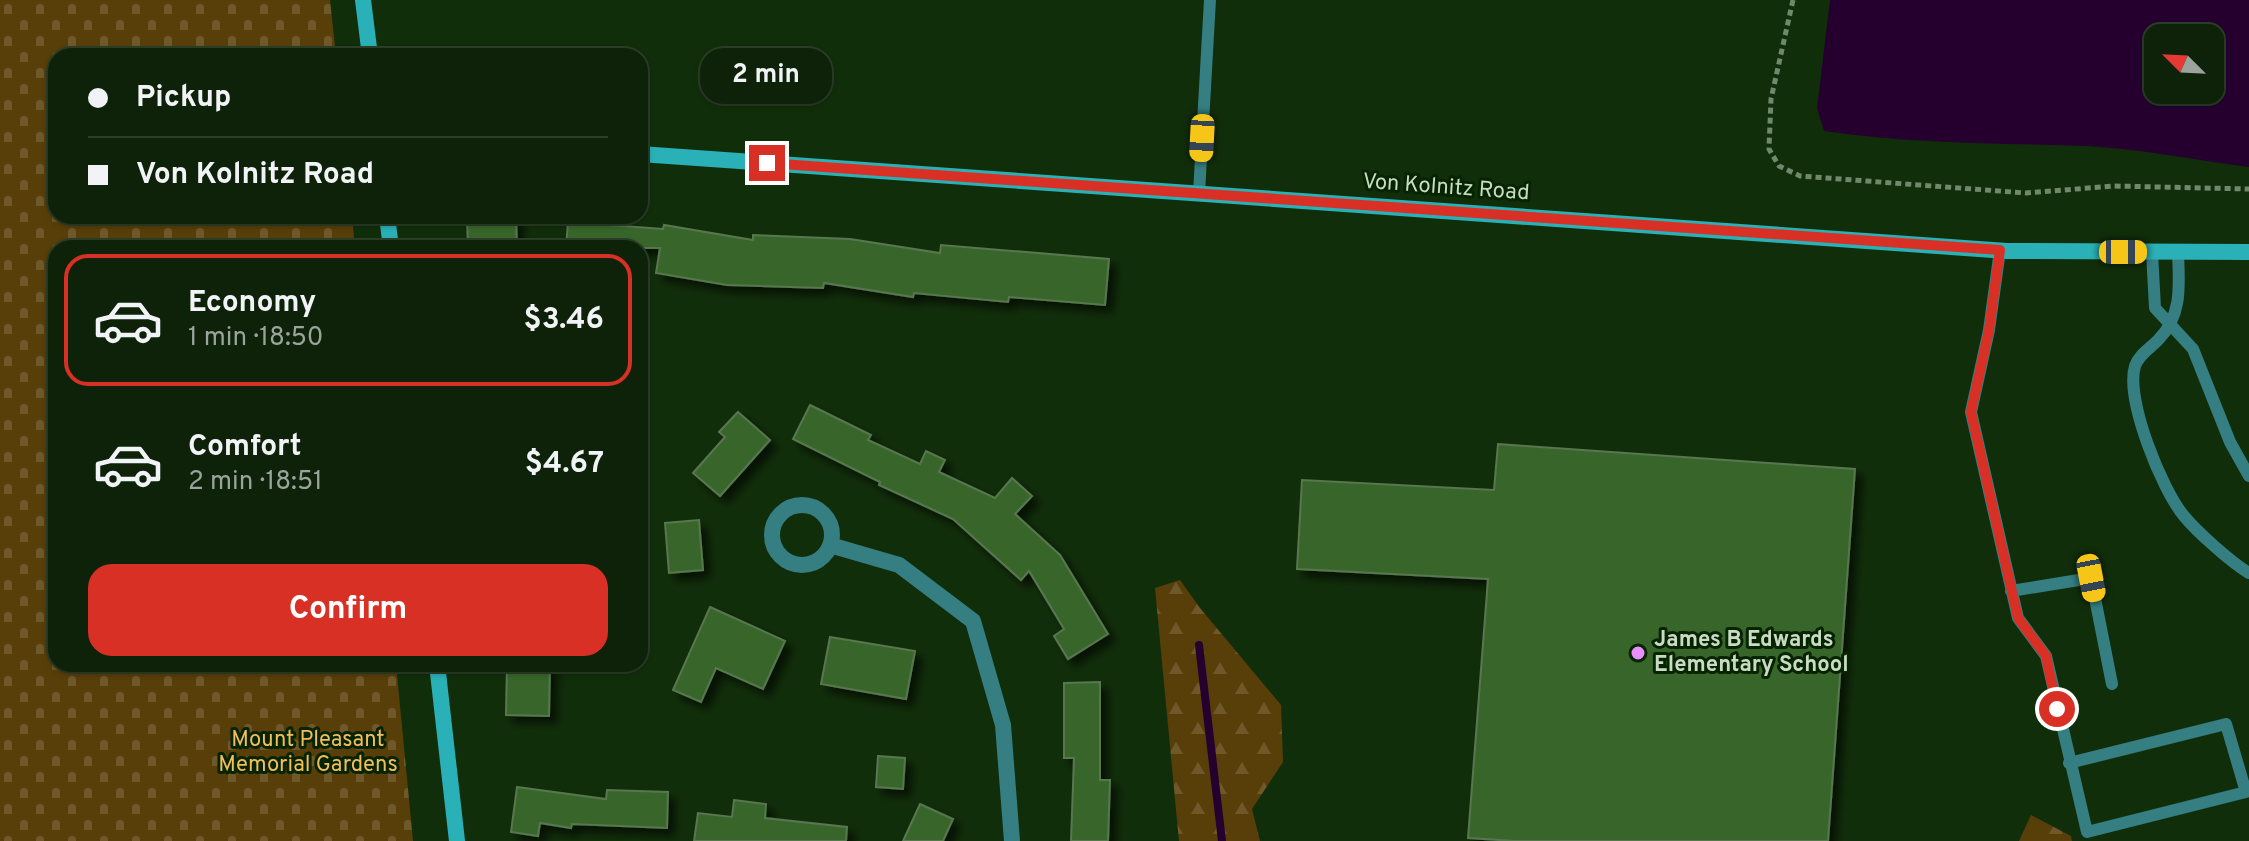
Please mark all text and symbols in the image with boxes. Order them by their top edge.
north arrow [2144,24,2224,104]
map controls [2144,24,2224,104]
callout: 2 min [701,47,833,103]
text: 2 min [732,59,800,92]
text: Pickup [136,80,231,117]
car [1189,113,1215,163]
route end [749,145,785,181]
text: Von Kolnitz Road [136,157,374,194]
street label: Von Kolnitz Road [1362,169,1530,207]
car [2099,240,2147,264]
icon: car [92,284,164,356]
text: Economy [188,285,316,322]
text: $3.46 [524,302,604,339]
text: 1 min · 18:50 [188,322,324,355]
icon: car [92,428,164,500]
text: Comfort [188,429,301,466]
text: $4.67 [525,446,604,483]
text: 2 min · 18:51 [188,466,323,499]
car [2075,552,2107,604]
button: Confirm [88,564,608,656]
place label: James B Edwards Elementary School [1654,627,1849,679]
marker: James B Edwards Elementary School [1629,644,1647,662]
route start [2039,691,2075,727]
park label: Mount Pleasant Memorial Gardens [218,727,398,779]

